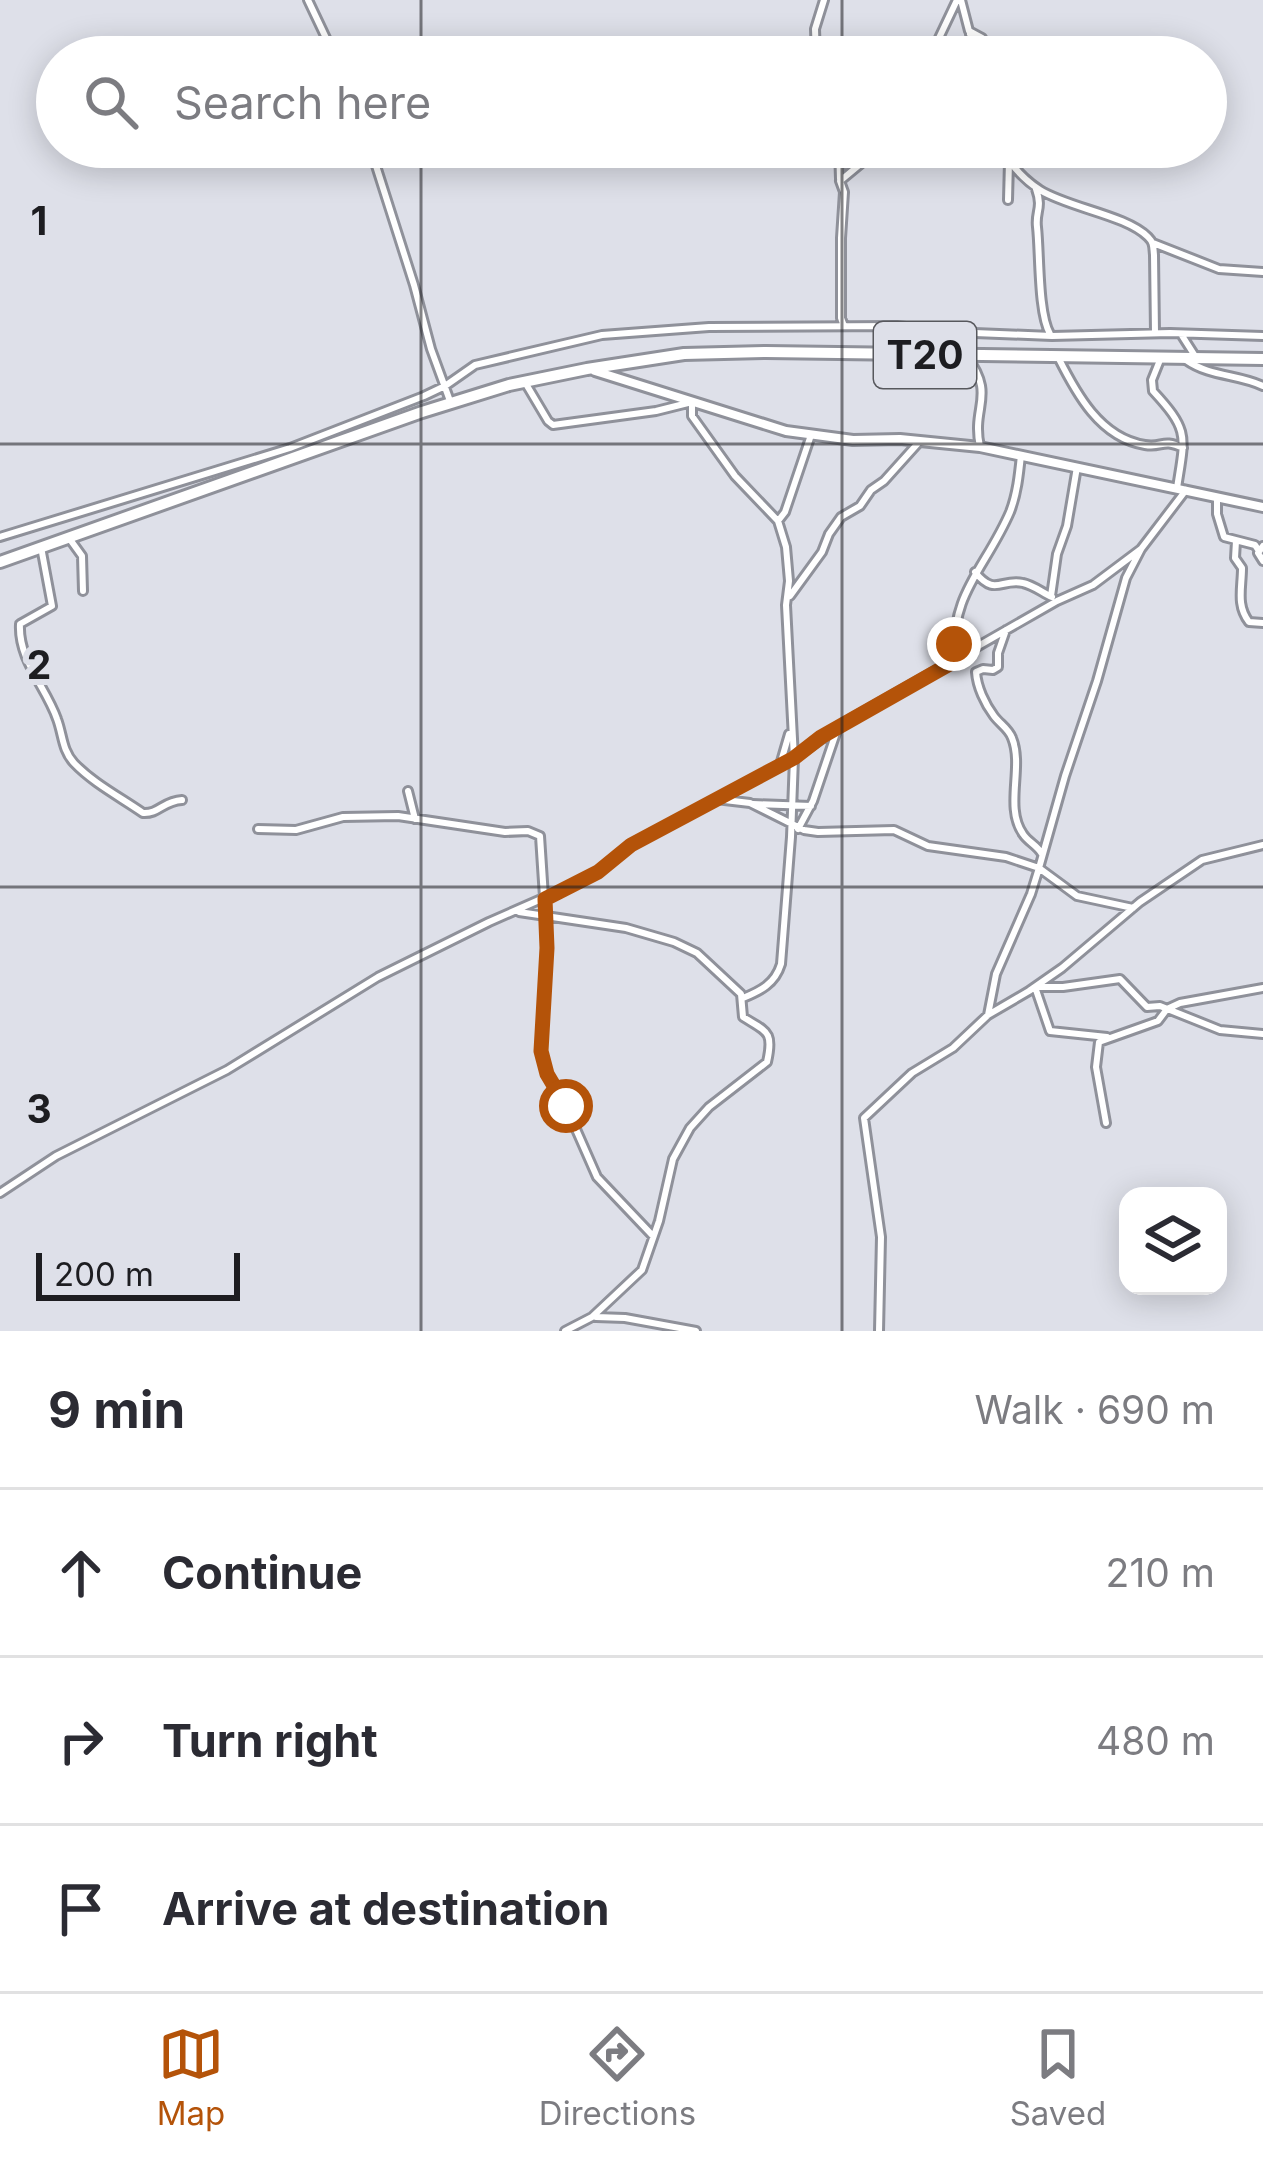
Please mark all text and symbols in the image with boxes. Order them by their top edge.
search box [36,36,1227,168]
icon: search [78,69,144,135]
text: Search here [174,75,431,130]
text: 1 [31,197,47,244]
road number: T20 [874,322,976,388]
route end [927,617,981,671]
text: 2 [27,641,51,688]
route start [539,1079,593,1133]
text: 3 [26,1085,52,1132]
map controls [1119,1187,1227,1295]
button: layers [1119,1187,1227,1295]
scale bar [36,1247,240,1300]
text: 200 m [54,1254,154,1294]
text: 9 min [48,1379,185,1440]
text: Walk · 690 m [975,1386,1215,1433]
icon: ahead [48,1540,114,1606]
text: Continue [162,1545,362,1600]
text: 210 m [1106,1549,1215,1596]
icon: right [48,1708,114,1774]
text: Turn right [162,1713,378,1768]
text: 480 m [1096,1717,1215,1764]
icon: arrive [48,1876,114,1942]
text: Arrive at destination [162,1881,609,1936]
tab: Map [157,2021,225,2133]
tab: Directions [539,2021,696,2133]
tab: Saved [1010,2021,1106,2133]

